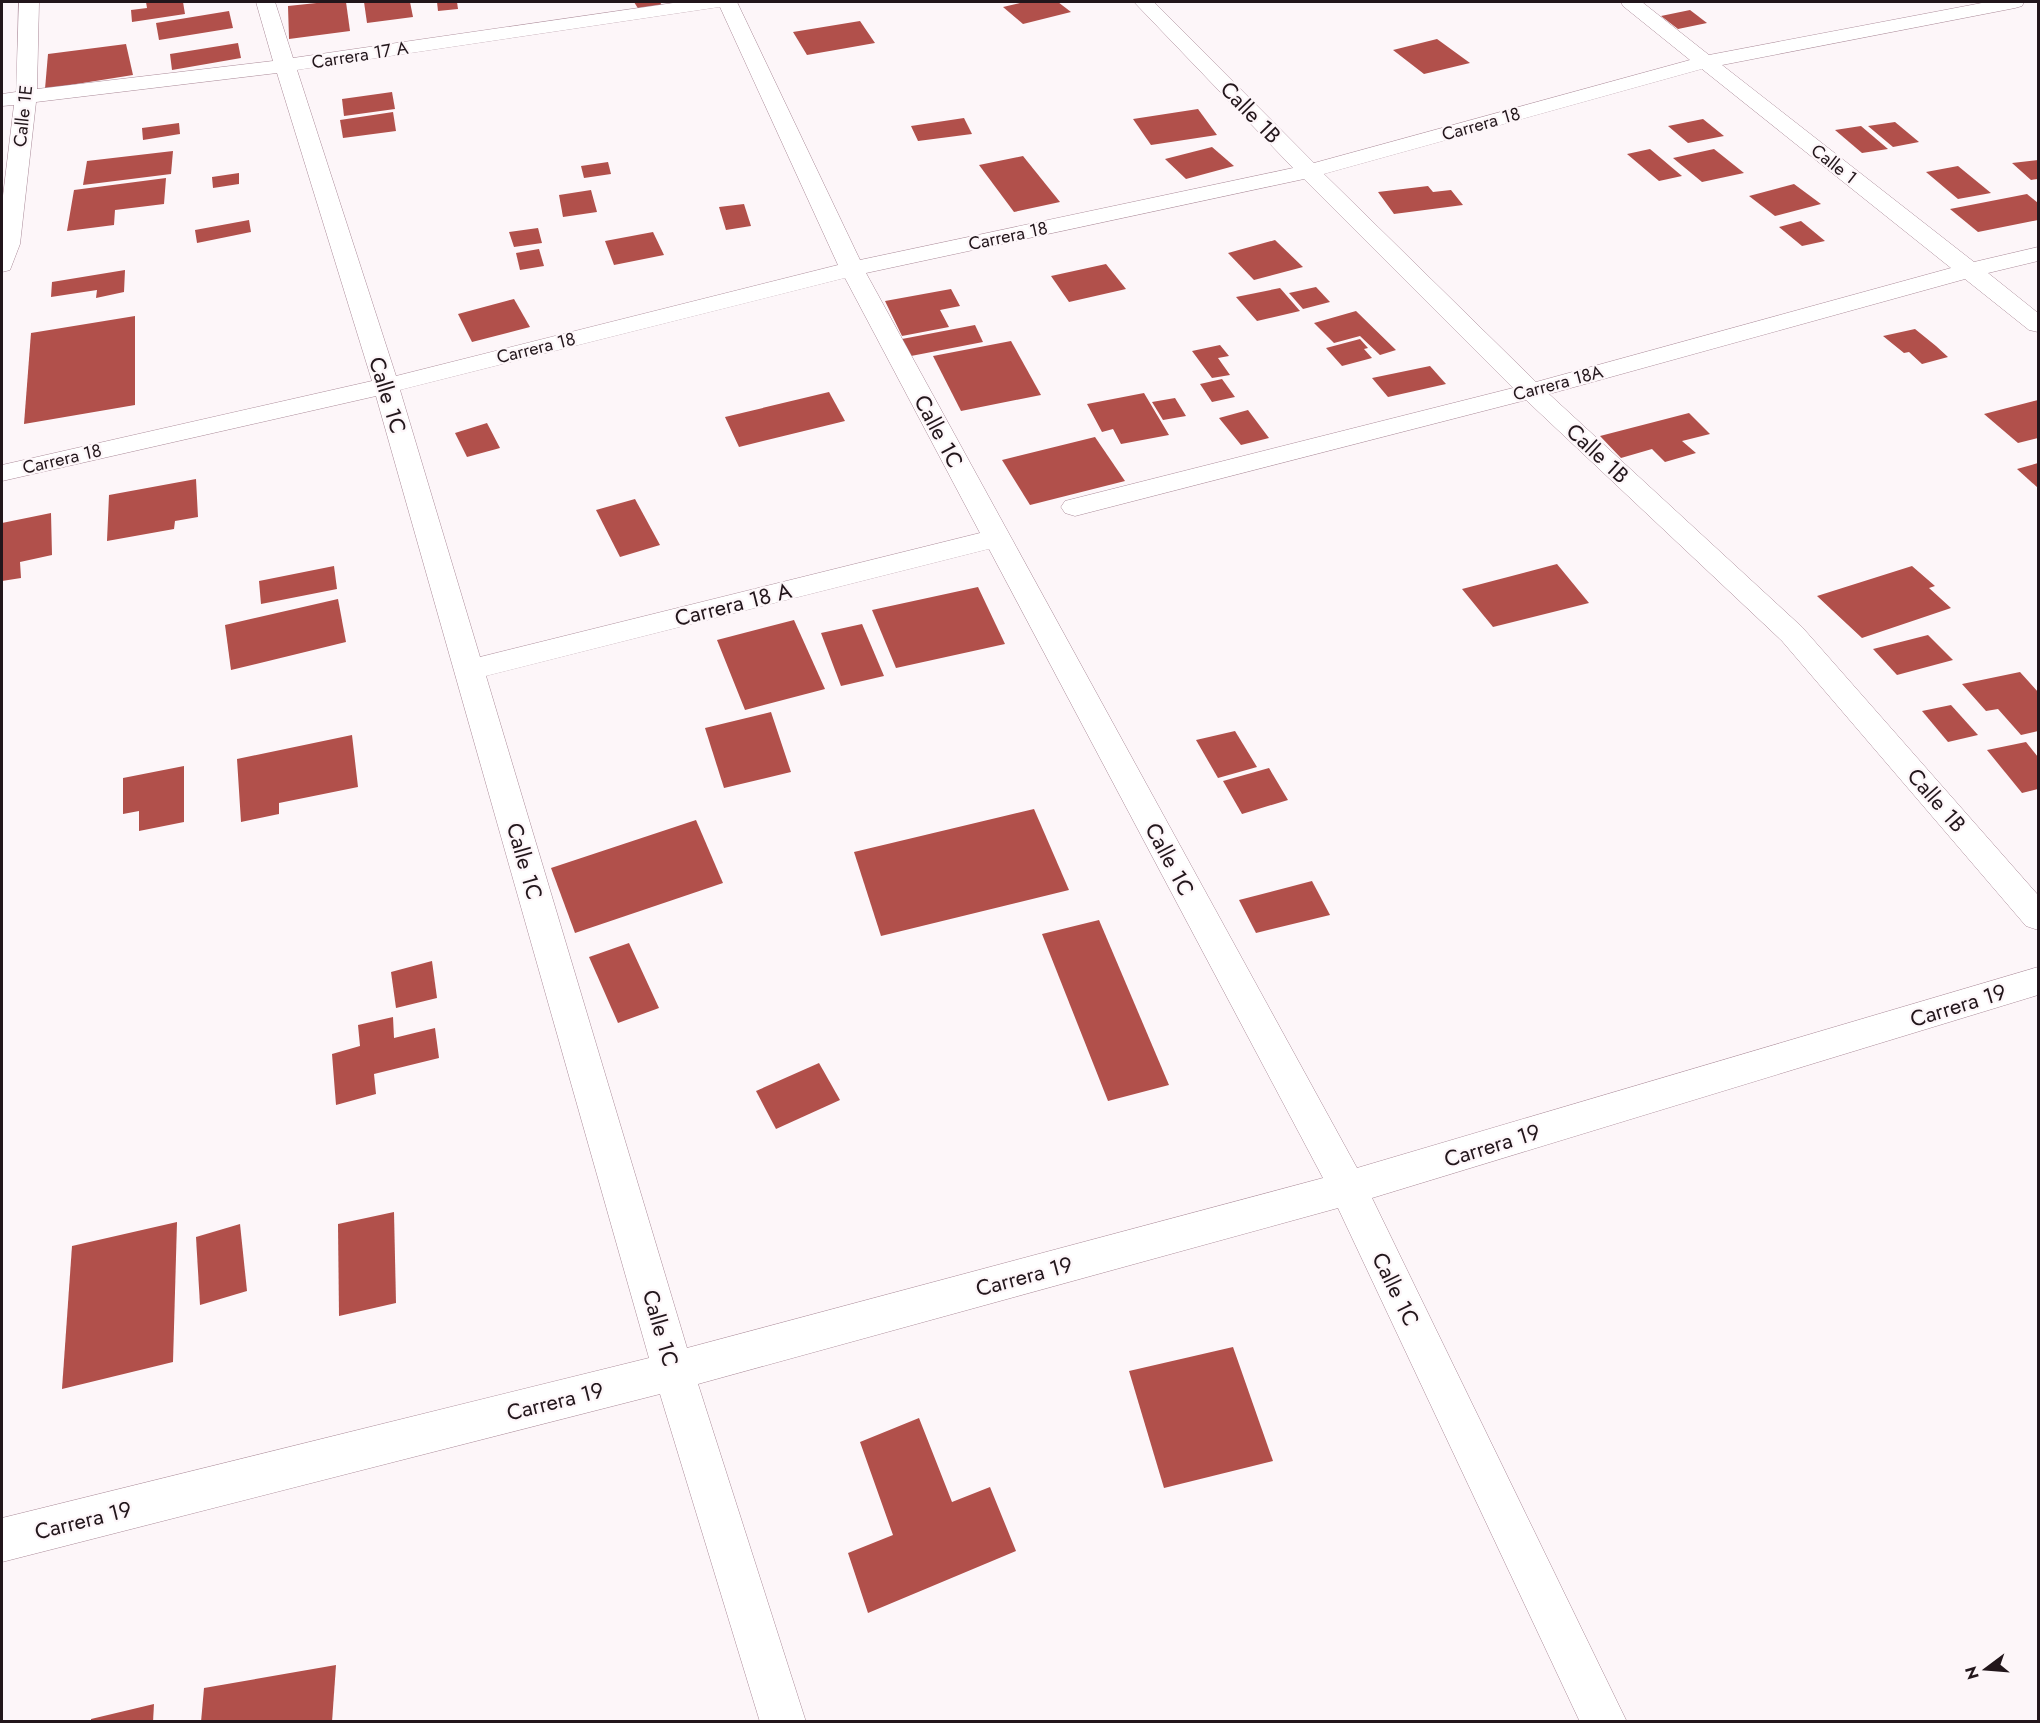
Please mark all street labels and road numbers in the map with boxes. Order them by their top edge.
street label: Carrera 17 A [310,35,410,75]
street label: Calle 1B [1213,74,1289,150]
street label: Calle 1E [7,84,39,148]
street label: Carrera 18 [1439,100,1523,148]
street label: Calle 1 [1805,138,1863,190]
street label: Carrera 18 [966,215,1050,257]
street label: Carrera 18 [494,326,578,370]
street label: Calle 1C [361,353,415,437]
street label: Carrera 18A [1510,358,1606,407]
street label: Calle 1C [906,389,972,473]
street label: Calle 1B [1559,415,1637,491]
street label: Carrera 18 [20,437,104,481]
street label: Carrera 18 A [671,574,795,634]
street label: Calle 1B [1900,761,1974,839]
street label: Calle 1C [1137,817,1203,901]
street label: Calle 1C [499,819,551,903]
street label: Carrera 19 [1906,975,2010,1035]
street label: Carrera 19 [1440,1115,1544,1175]
street label: Calle 1C [1364,1247,1428,1331]
street label: Carrera 19 [972,1248,1076,1304]
street label: Calle 1C [635,1286,687,1370]
street label: Carrera 19 [503,1373,607,1429]
street label: Carrera 19 [31,1492,135,1548]

